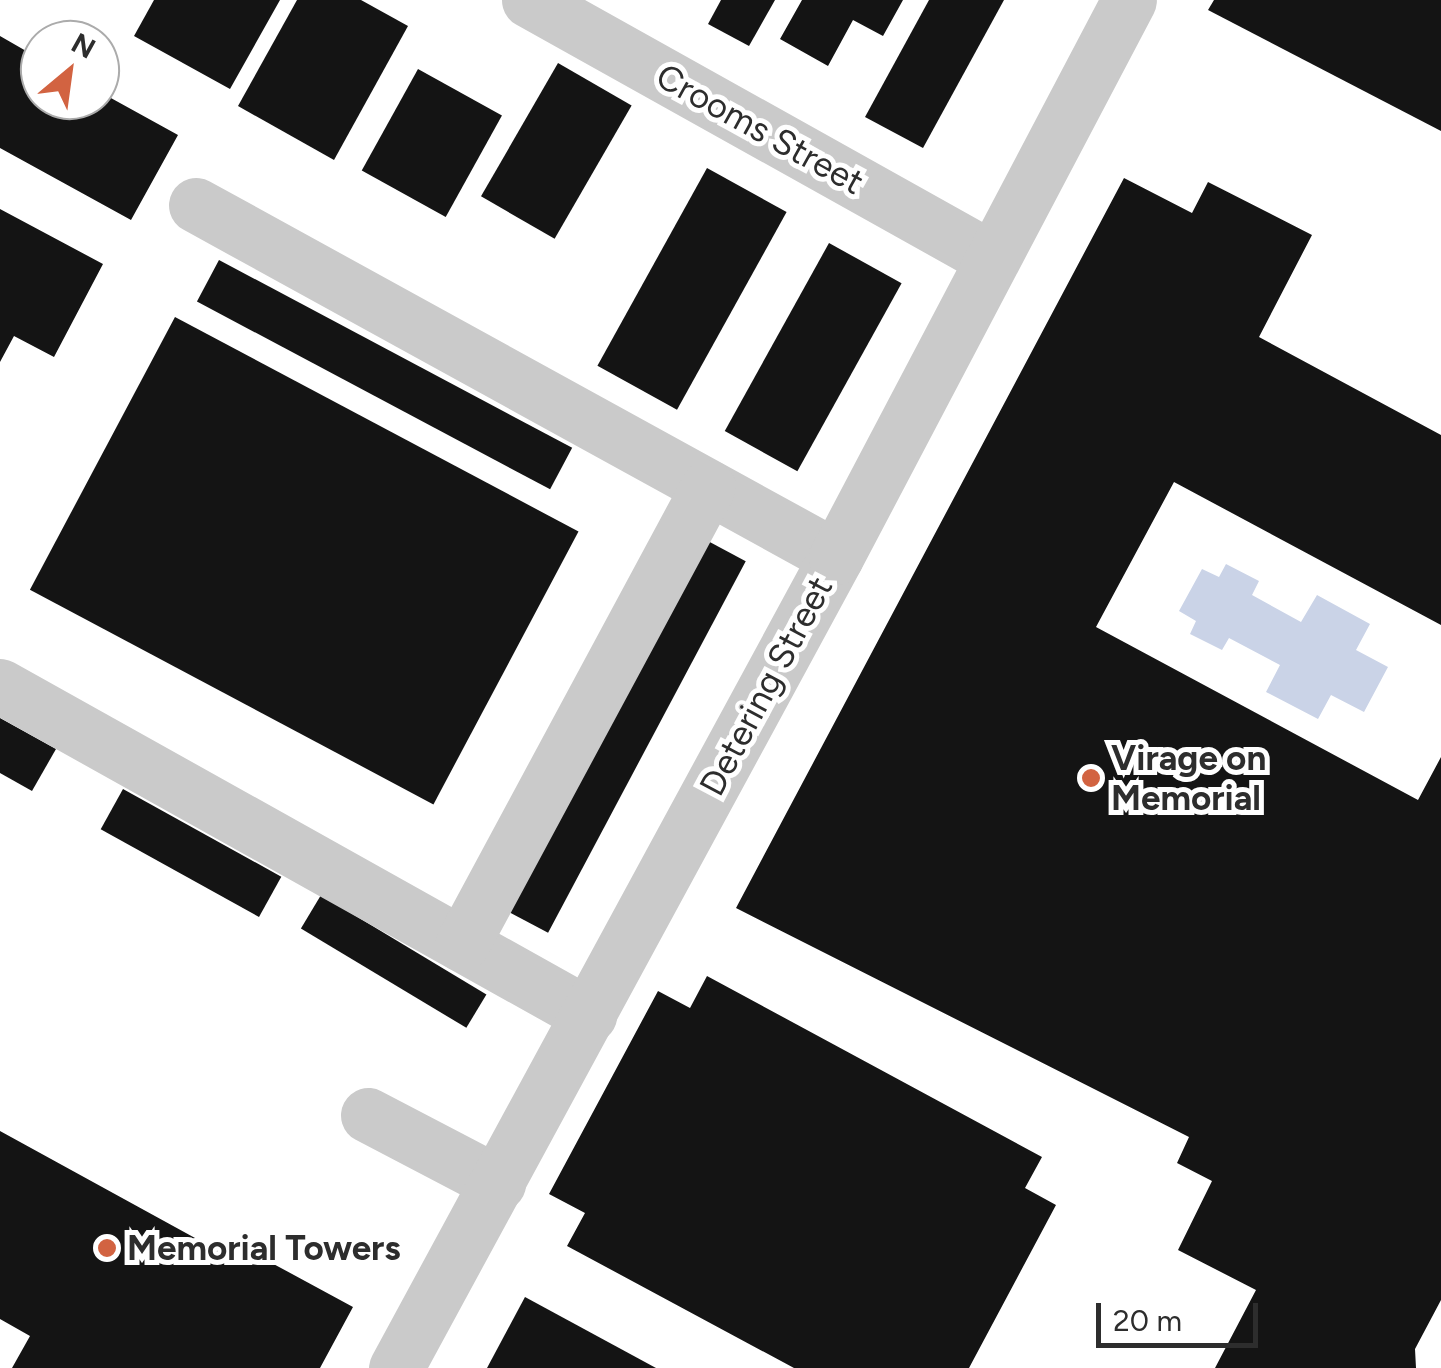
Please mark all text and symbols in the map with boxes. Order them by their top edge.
north arrow [20,20,120,120]
text: N [66,25,101,66]
street label: Crooms Street [649,55,871,203]
street label: Detering Street [691,569,841,803]
place label: Virage on Memorial [1111,737,1266,819]
marker: Virage on Memorial [1080,767,1102,789]
place label: Memorial Towers [127,1227,401,1269]
marker: Memorial Towers [96,1237,118,1259]
scale bar [1101,1283,1264,1345]
text: 20 m [1113,1302,1182,1339]

